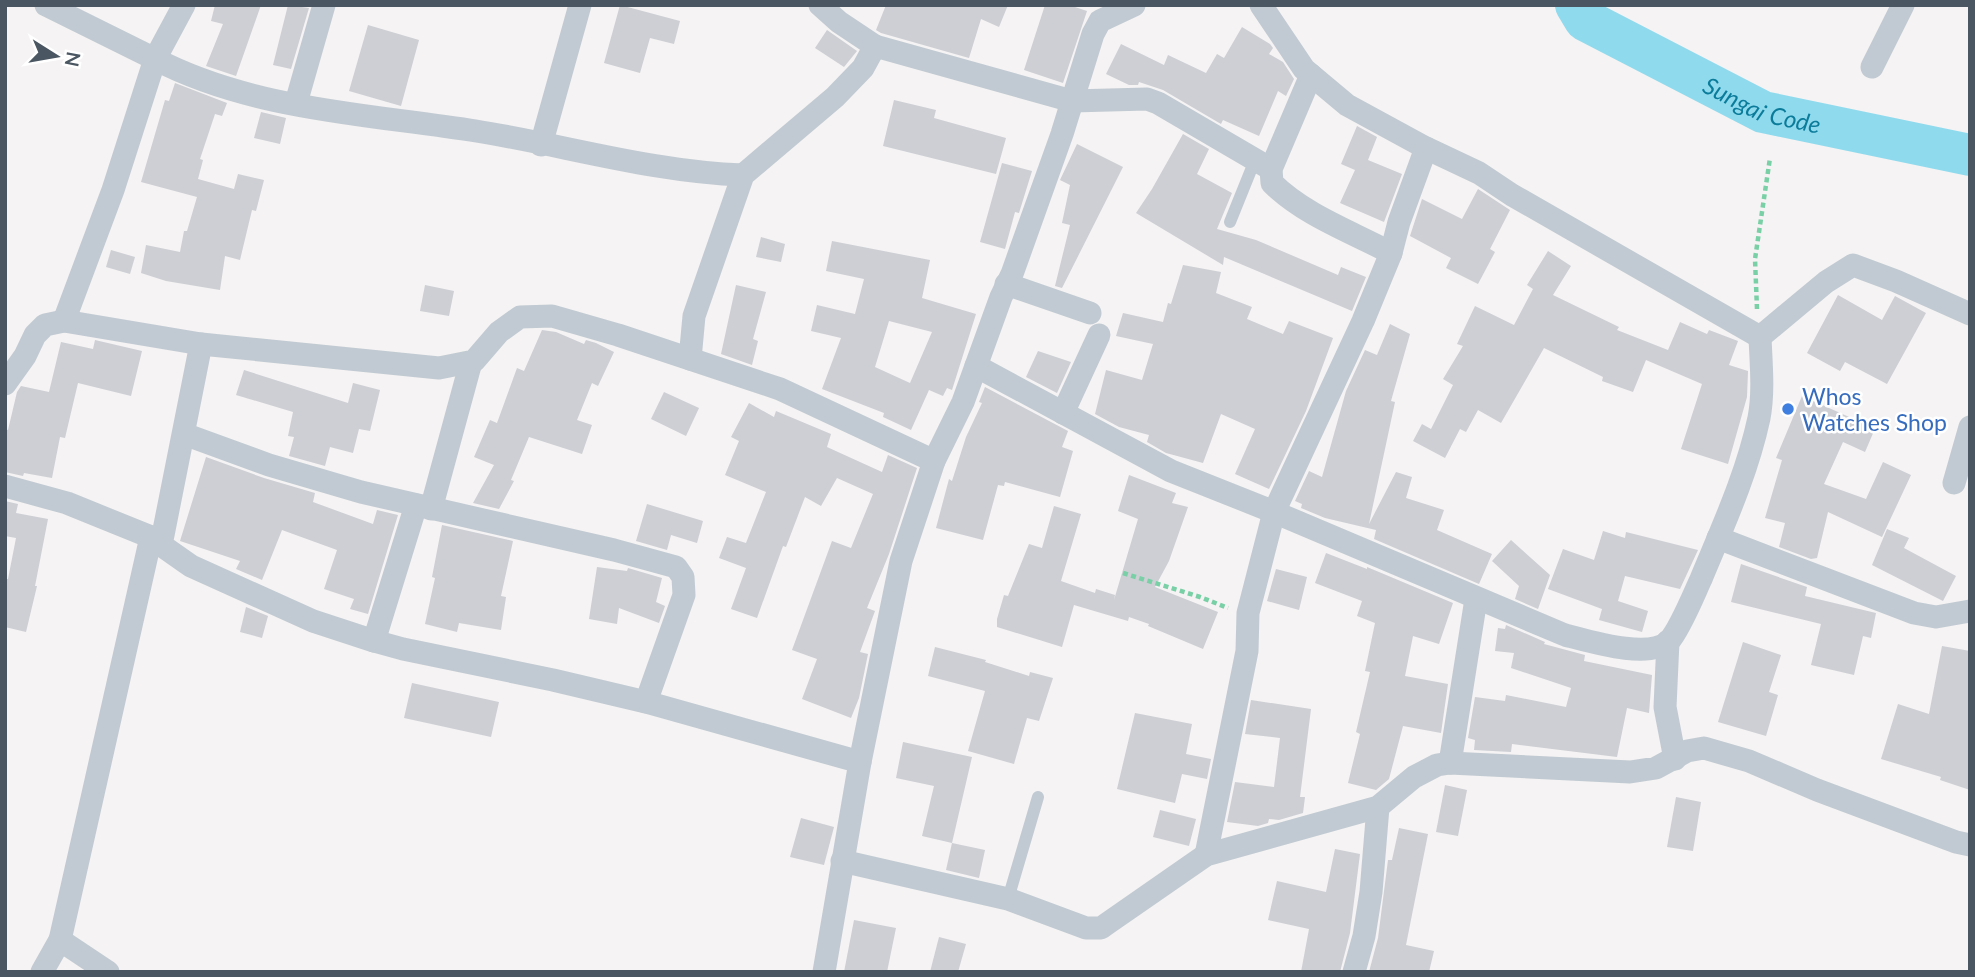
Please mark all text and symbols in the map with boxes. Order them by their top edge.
north arrow [21,21,91,91]
text: N [60,50,86,69]
water label: Sungai Code [1699,69,1824,138]
place label: Whos Watches Shop [1802,382,1947,436]
marker: Whos Watches Shop [1780,401,1796,417]

